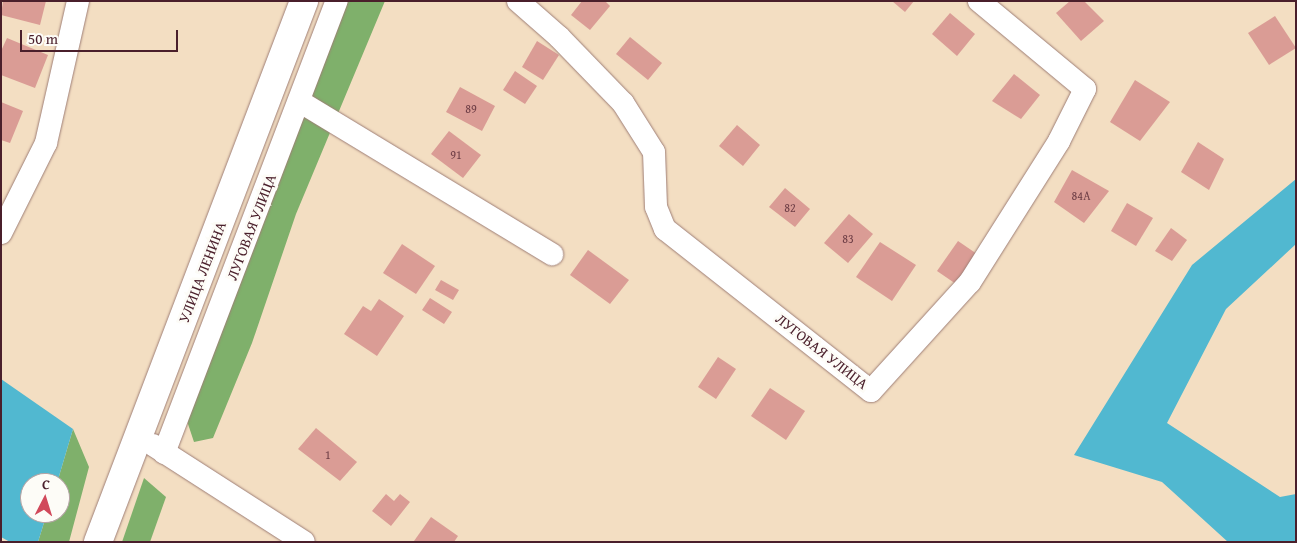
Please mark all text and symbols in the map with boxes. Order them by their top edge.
scale bar [22,20,180,52]
text: 50 m [28,28,58,49]
house number: 89 [465,102,477,116]
house number: 91 [450,148,462,162]
street label: ЛУГОВАЯ УЛИЦА [222,171,280,283]
house number: 84А [1072,189,1090,203]
house number: 82 [784,201,796,215]
street label: УЛИЦА ЛЕНИНА [174,219,230,325]
house number: 83 [842,232,854,246]
street label: ЛУГОВАЯ УЛИЦА [772,309,872,393]
house number: 1 [325,448,331,462]
north arrow [20,473,70,523]
text: С [41,474,51,494]

